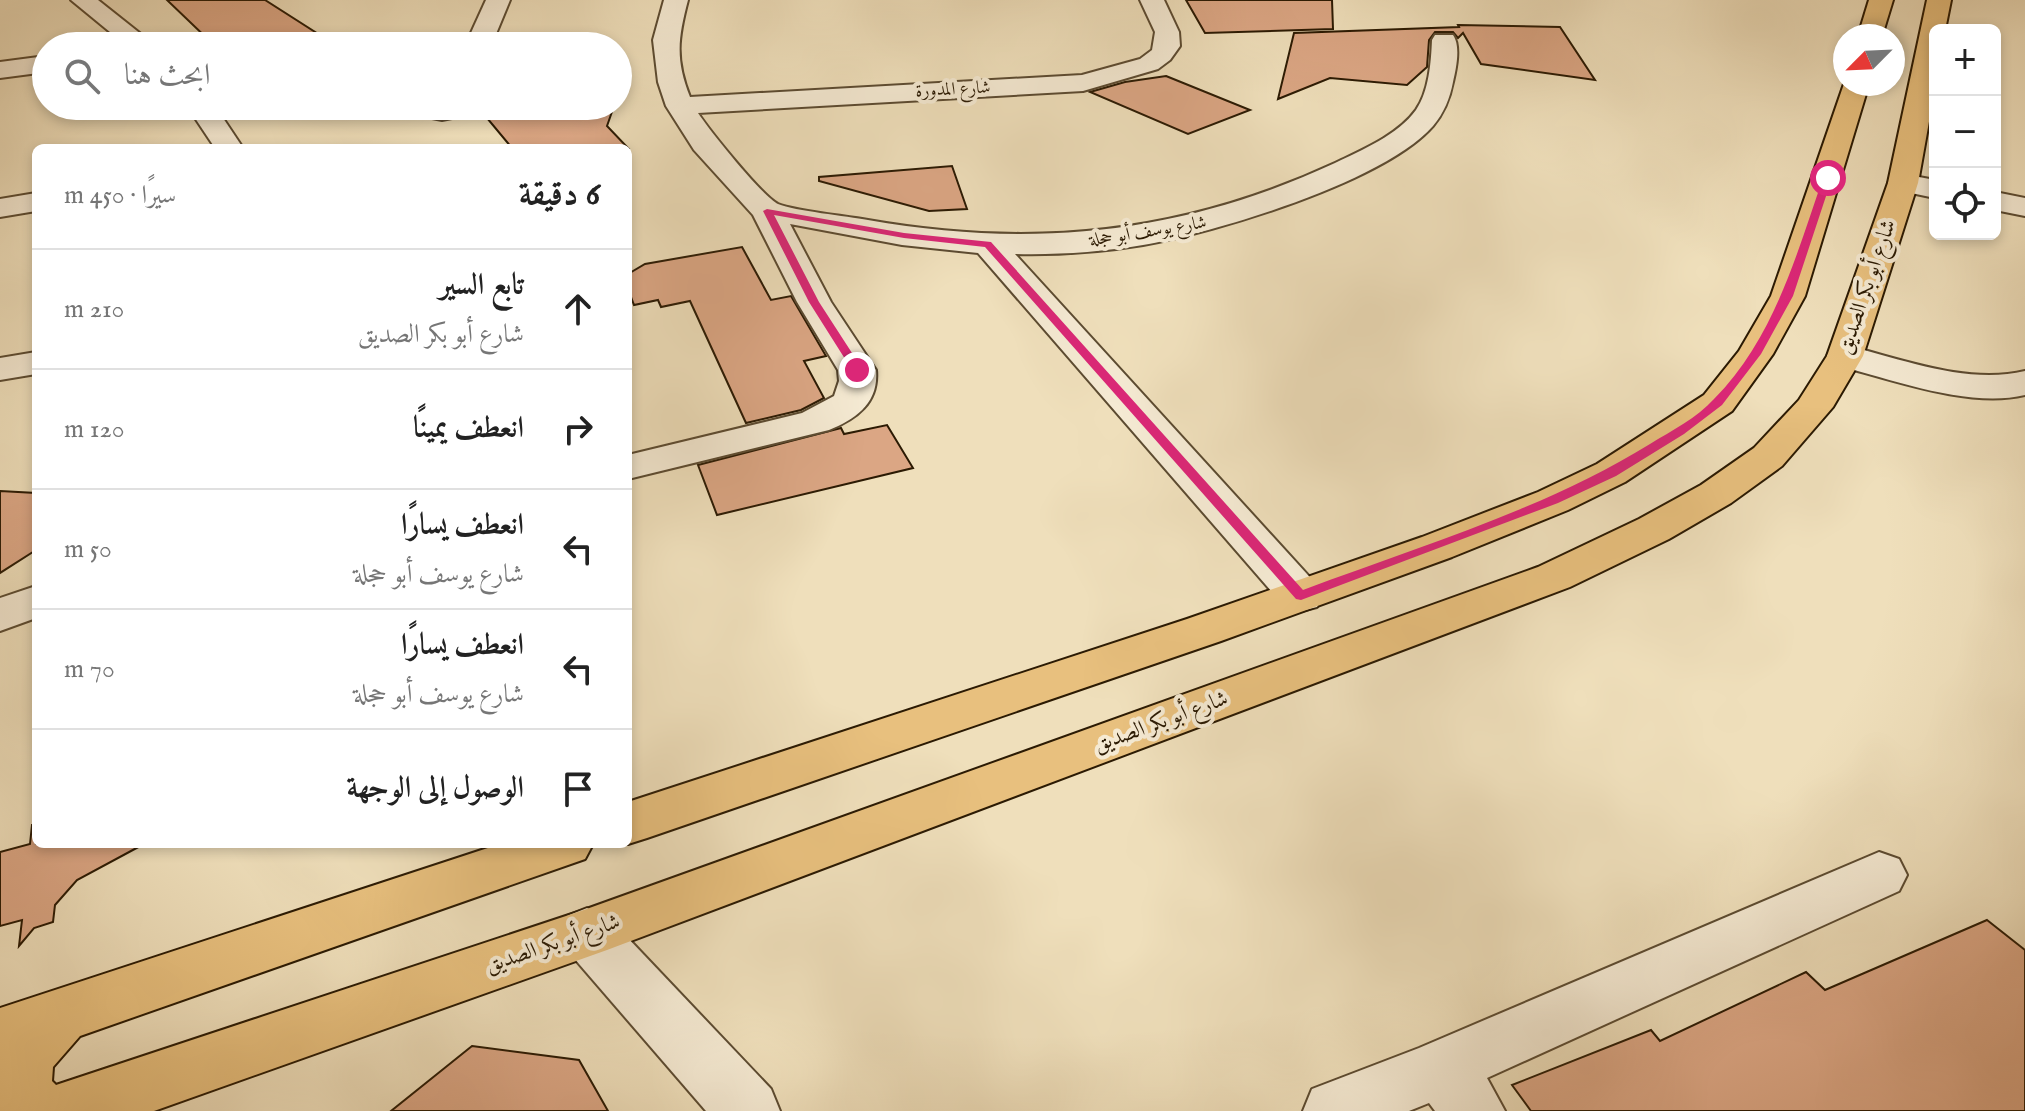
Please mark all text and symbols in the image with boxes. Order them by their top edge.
north arrow [1833,24,1905,96]
map controls [1929,24,2001,240]
button: + [1929,24,2001,96]
search box [32,32,632,120]
icon: search [60,54,104,98]
text: ابحث هنا [124,57,211,95]
street label: شارع المدورة [915,77,991,105]
button: − [1929,96,2001,168]
route start [1810,160,1846,196]
button: locate [1929,168,2001,240]
text: 6 دقيقة [519,173,600,216]
text: سيرًا · 450 m [64,179,176,212]
street label: شارع يوسف أبو حجلة [1086,208,1208,255]
street label: شارع أبو بكر الصديق [1828,215,1906,359]
text: تابع السير [439,267,524,305]
icon: ahead [556,287,600,331]
text: 210 m [64,293,124,326]
text: شارع أبو بكر الصديق [358,318,524,351]
route end [839,352,875,388]
icon: right [556,407,600,451]
text: انعطف يمينًا [413,410,524,448]
text: 120 m [64,413,124,446]
text: انعطف يسارًا [401,507,524,545]
icon: left [556,527,600,571]
text: 50 m [64,533,112,566]
text: شارع يوسف أبو حجلة [353,558,524,591]
text: انعطف يسارًا [401,627,524,665]
icon: left [556,647,600,691]
text: 70 m [64,653,115,686]
text: شارع يوسف أبو حجلة [353,678,524,711]
street label: شارع أبو بكر الصديق [1089,682,1233,762]
icon: arrive [556,767,600,811]
text: الوصول إلى الوجهة [347,770,524,808]
street label: شارع أبو بكر الصديق [481,905,625,983]

